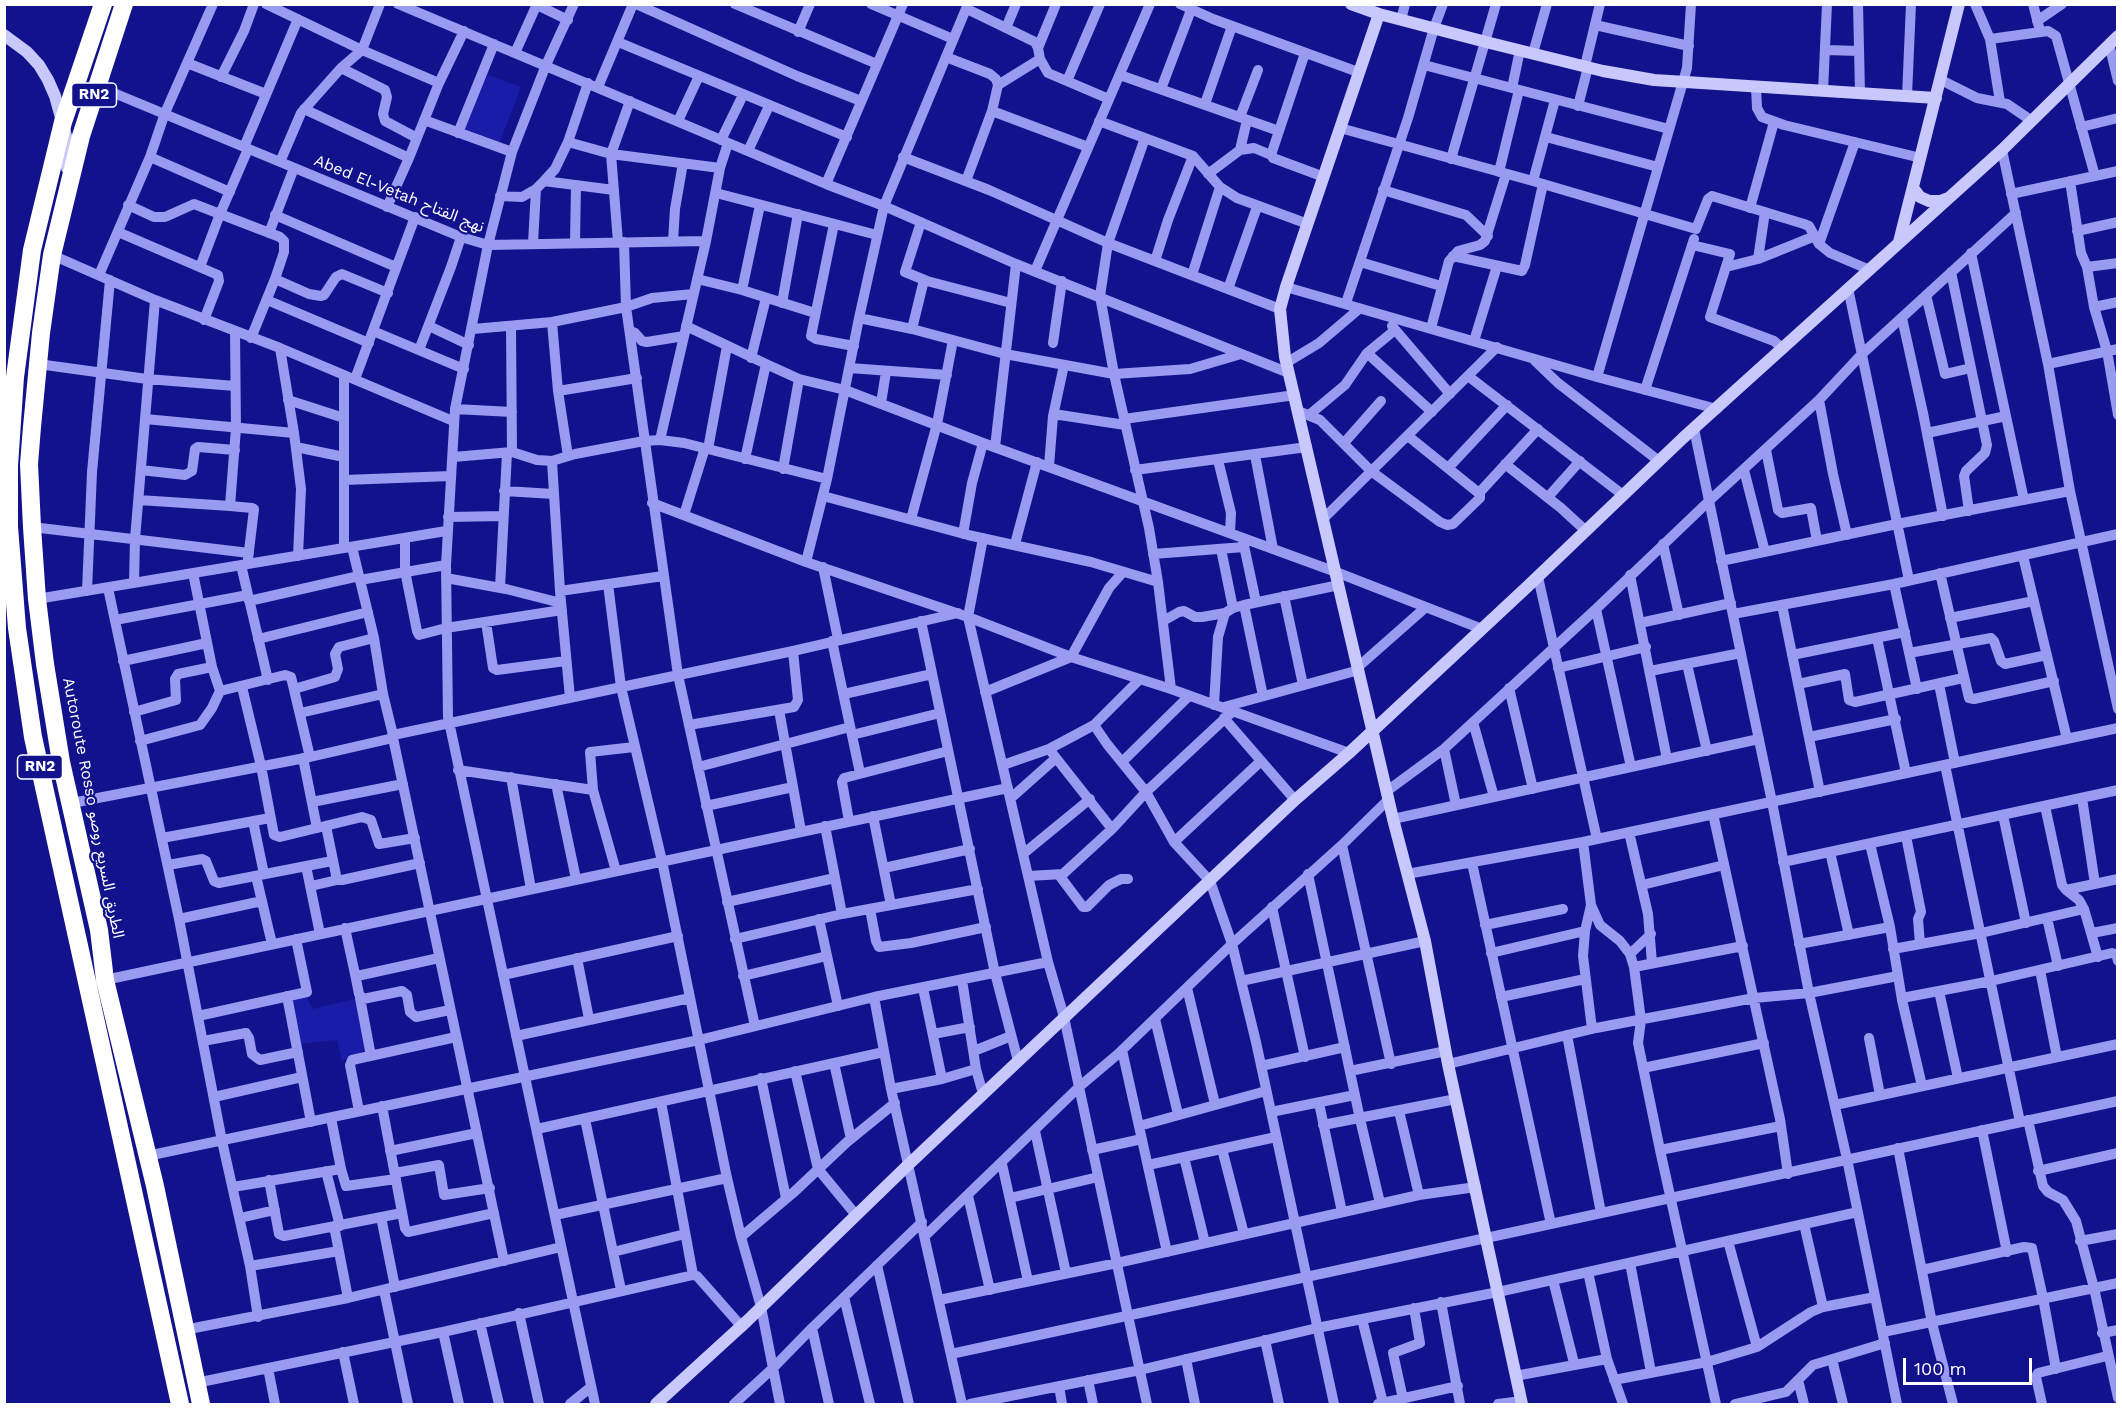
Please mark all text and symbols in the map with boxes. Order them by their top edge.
road number: RN2 [72,83,116,107]
street label: Abed El-Vetah نهج الفتاح [311,151,487,237]
street label: Autoroute Rosso الطريق السريع روصو [58,676,128,940]
road number: RN2 [18,755,63,779]
scale bar [1906,1346,2035,1384]
text: 100 m [1914,1358,1967,1379]

